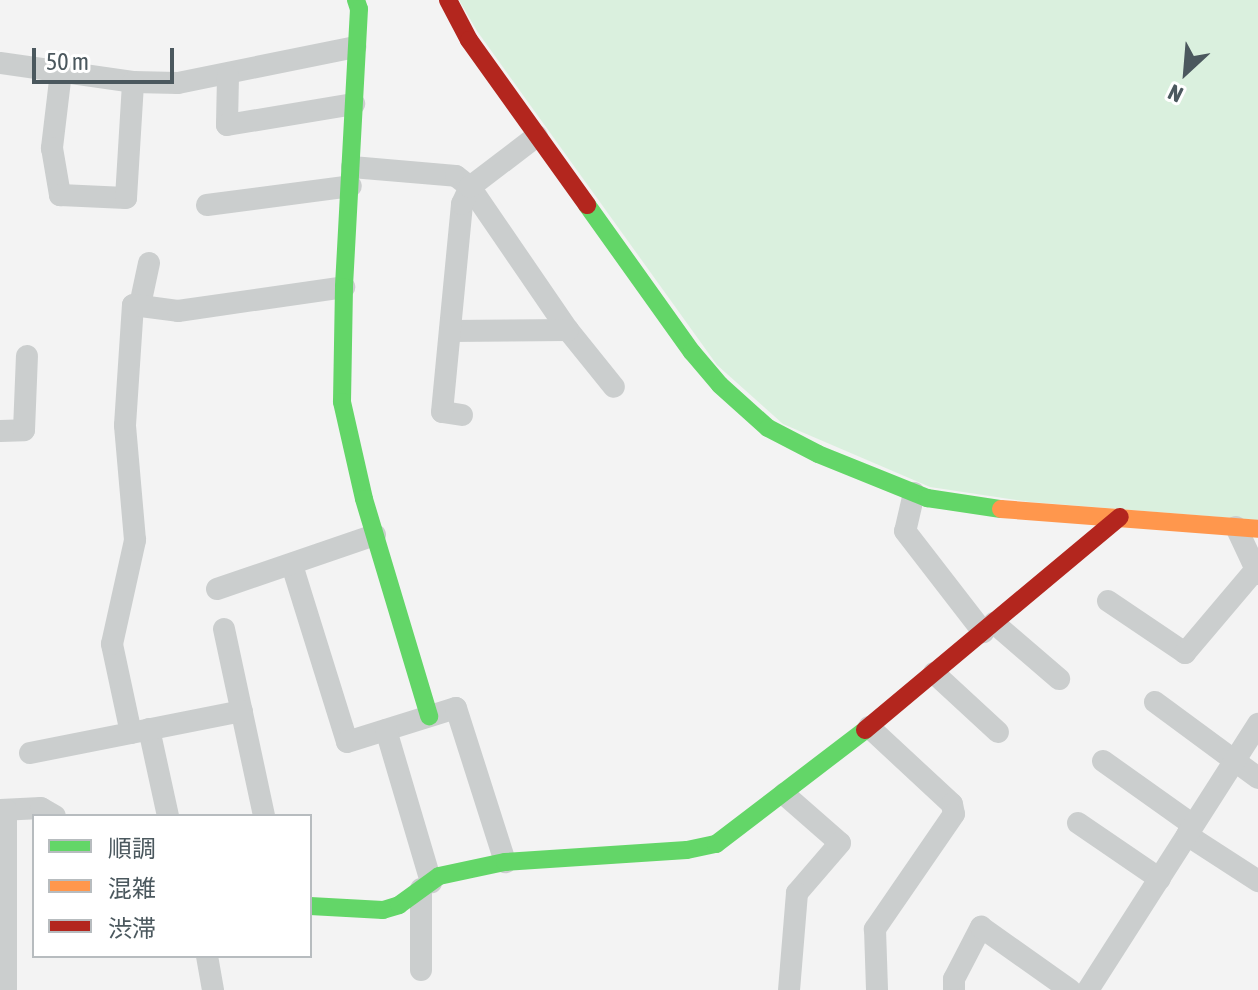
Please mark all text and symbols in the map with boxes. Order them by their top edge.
scale bar [36,32,178,82]
north arrow [1146,32,1226,112]
text: 50 m [46,48,89,75]
text: N [1164,79,1187,108]
legend [32,814,312,958]
text: 順調 [108,835,156,862]
text: 混雑 [108,875,156,902]
text: 渋滞 [108,915,156,942]

